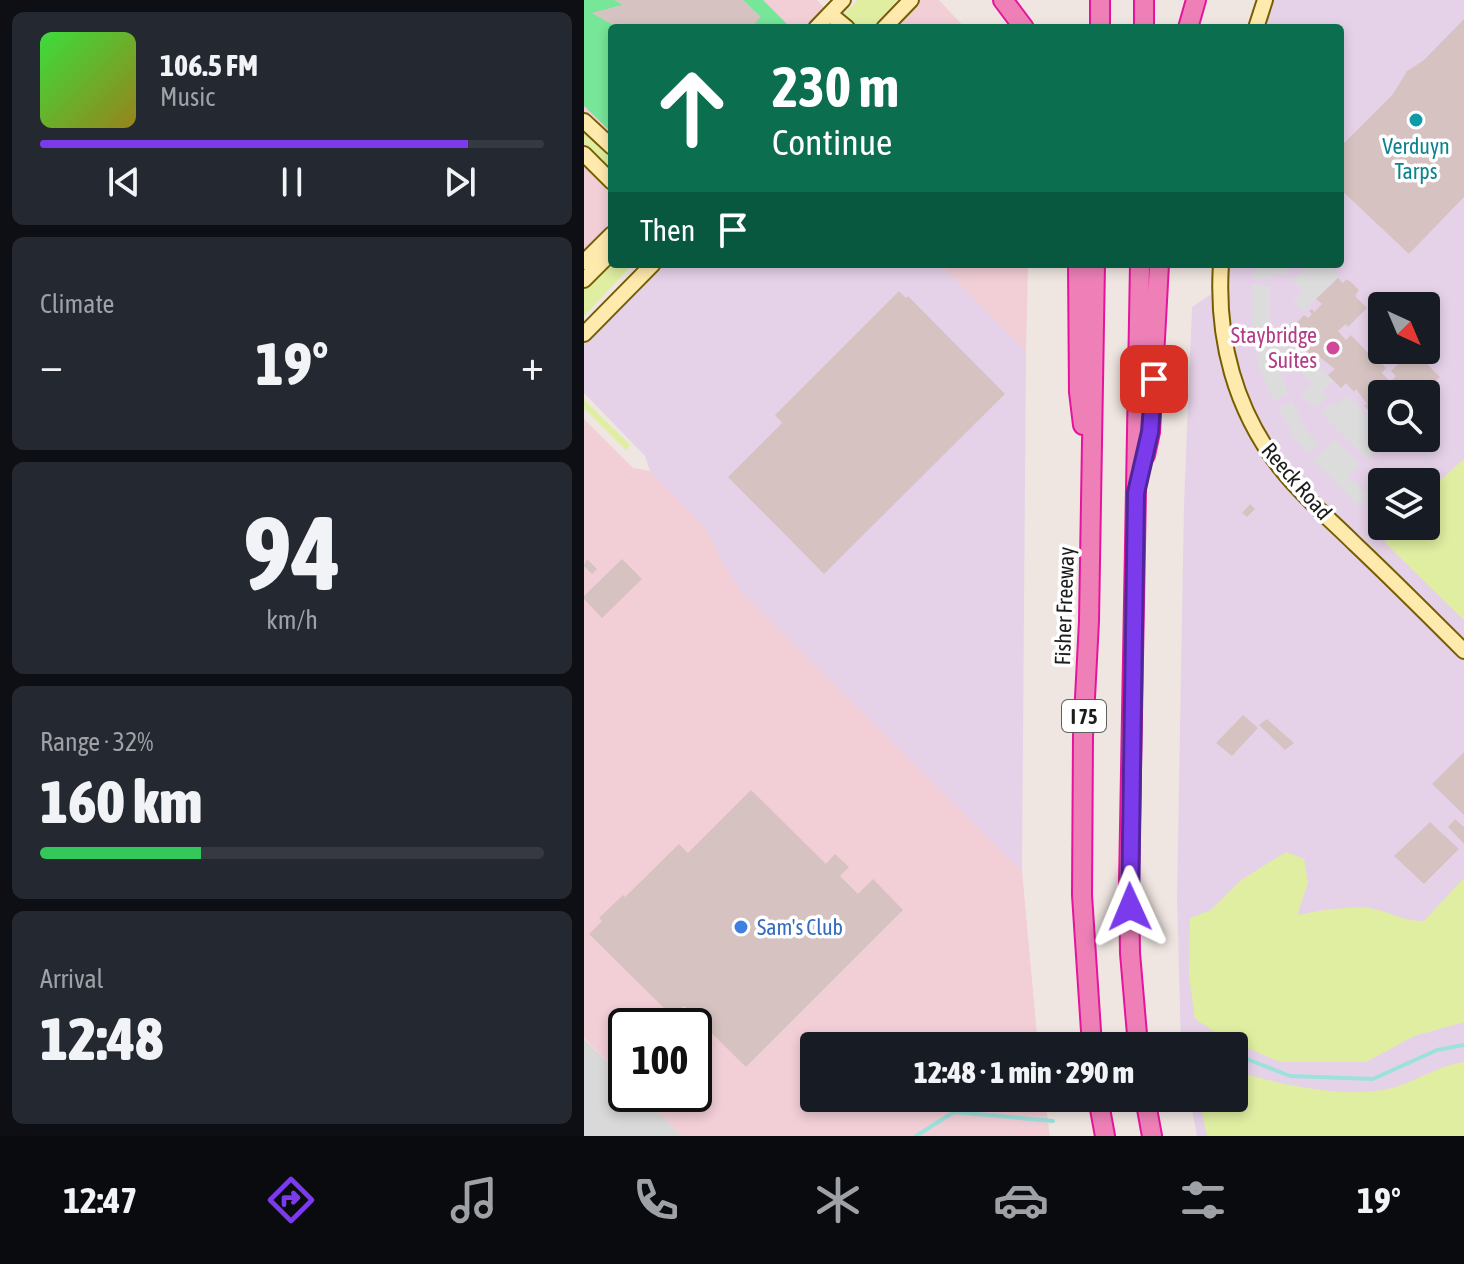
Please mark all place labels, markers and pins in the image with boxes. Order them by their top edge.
marker: Verduyn Tarps [1407,111,1425,129]
place label: Verduyn Tarps [1382,133,1450,184]
place label: Staybridge Suites [1231,322,1317,373]
marker: Staybridge Suites [1324,339,1342,357]
pin [1120,345,1188,413]
place label: Sam's Club [757,914,843,940]
marker: Sam's Club [732,918,750,936]

